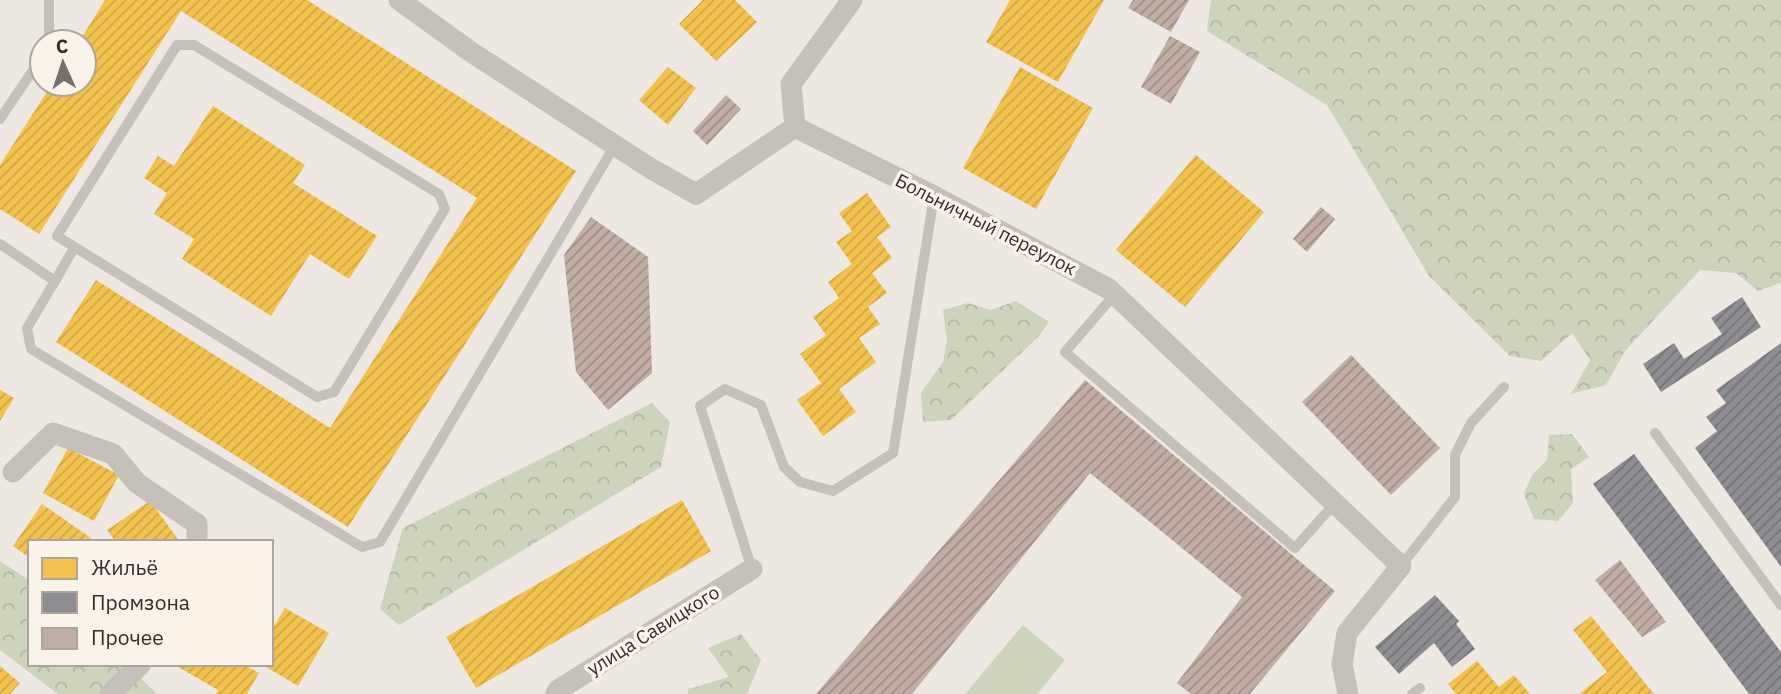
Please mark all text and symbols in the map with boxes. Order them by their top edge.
north arrow [28,28,98,98]
text: С [55,34,69,58]
street label: Больничный переулок [891,168,1081,280]
legend [28,540,273,666]
text: Жильё [91,553,158,581]
street label: улица Савицкого [582,580,724,680]
text: Промзона [91,588,190,616]
text: Прочее [91,623,164,651]

